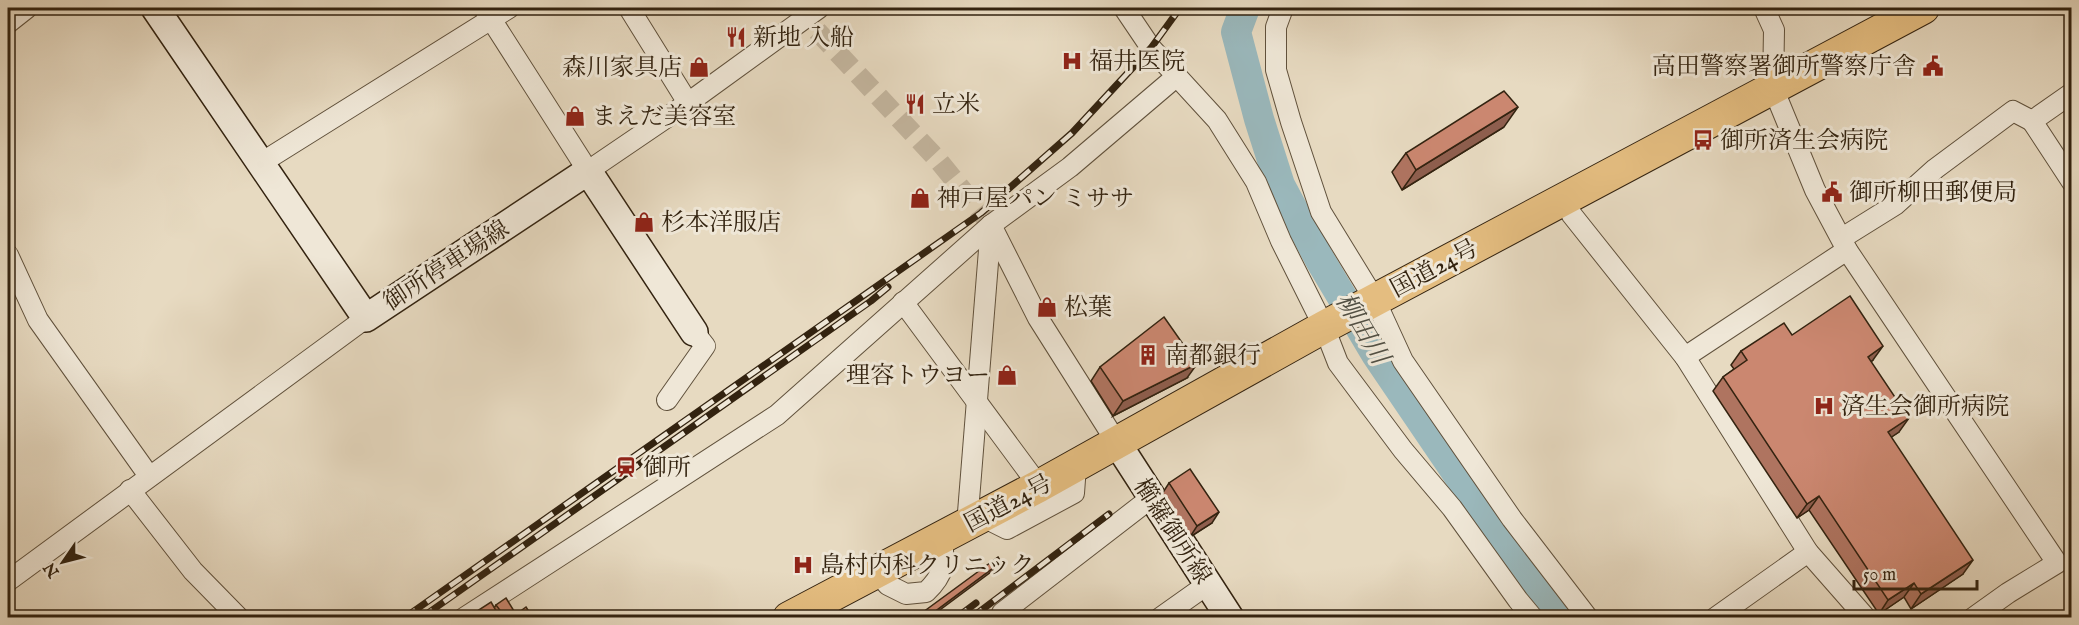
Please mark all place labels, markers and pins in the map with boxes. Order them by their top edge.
place label: 新地 入船 [753,23,854,54]
restaurant icon: 新地 入船 [724,25,748,49]
place label: 福井医院 [1089,47,1185,78]
hospital icon: 福井医院 [1060,49,1084,73]
place label: 高田警察署御所警察庁舎 [1652,52,1916,83]
place label: 森川家具店 [562,53,682,84]
public building icon: 高田警察署御所警察庁舎 [1921,54,1945,78]
shop icon: 森川家具店 [687,55,711,79]
place label: 立米 [932,90,980,121]
restaurant icon: 立米 [903,92,927,116]
place label: まえだ美容室 [592,102,736,133]
shop icon: まえだ美容室 [563,104,587,128]
place label: 御所済生会病院 [1720,126,1888,157]
bus stop icon: 御所済生会病院 [1691,128,1715,152]
place label: 御所柳田郵便局 [1849,178,2017,209]
public building icon: 御所柳田郵便局 [1820,180,1844,204]
place label: 神戸屋パン ミササ [937,184,1134,215]
shop icon: 神戸屋パン ミササ [908,186,932,210]
place label: 杉本洋服店 [661,208,781,239]
shop icon: 杉本洋服店 [632,210,656,234]
place label: 松葉 [1064,293,1112,324]
shop icon: 松葉 [1035,295,1059,319]
place label: 南都銀行 [1165,341,1261,372]
building icon: 南都銀行 [1136,343,1160,367]
place label: 理容トウヨー [846,361,990,392]
shop icon: 理容トウヨー [995,363,1019,387]
place label: 済生会御所病院 [1841,392,2009,423]
hospital icon: 済生会御所病院 [1812,394,1836,418]
place label: 御所 [643,453,691,484]
station icon: 御所 [614,455,638,479]
place label: 島村内科クリニック [820,551,1035,582]
hospital icon: 島村内科クリニック [791,553,815,577]

